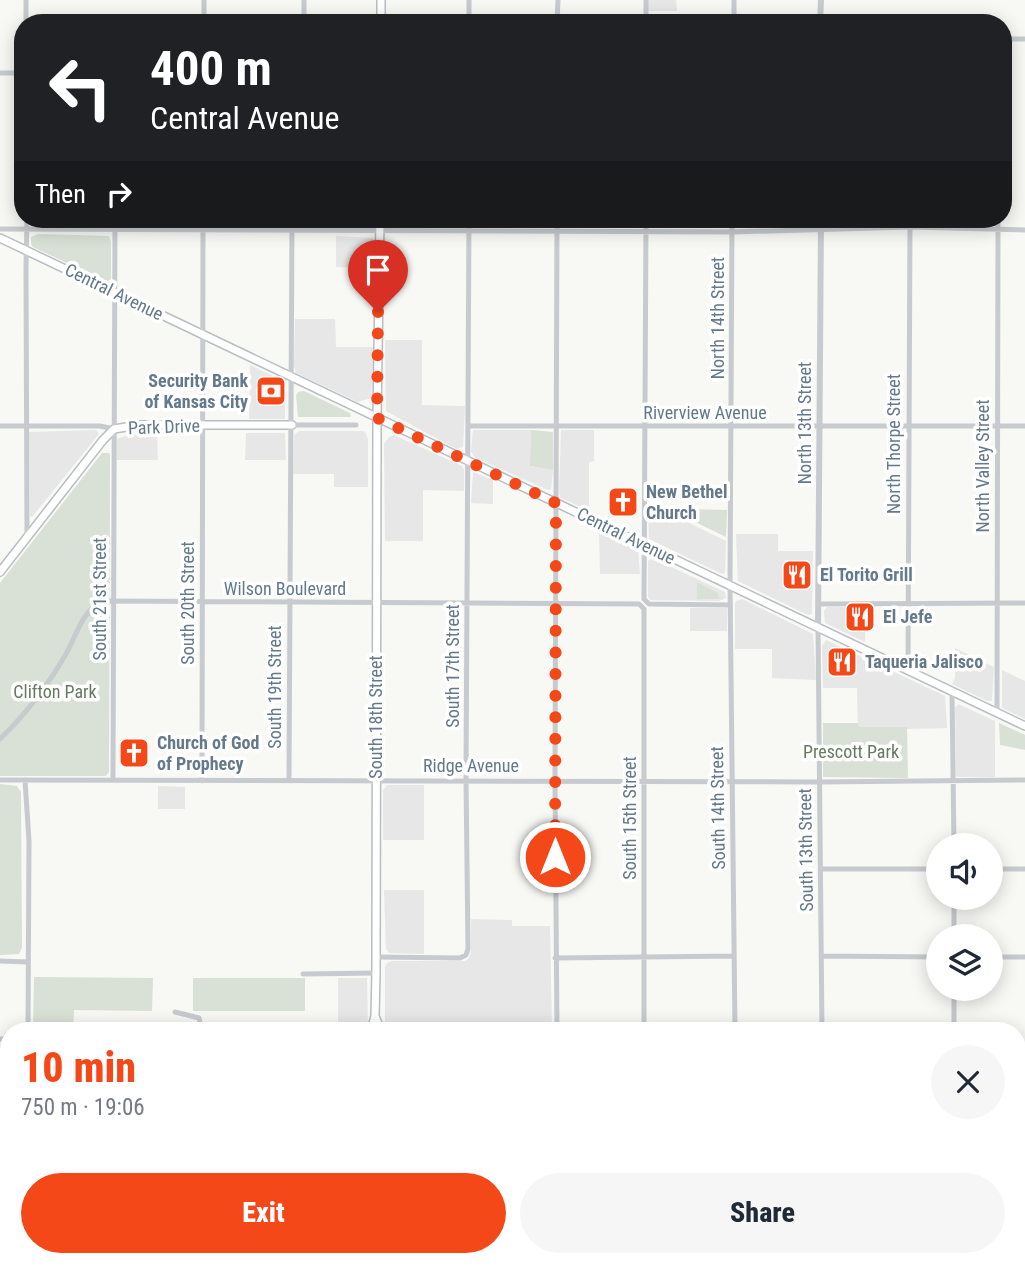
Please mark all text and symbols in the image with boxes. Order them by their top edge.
text: 400 m [150,40,272,97]
icon: left [35,42,126,133]
text: Central Avenue [150,99,339,137]
icon: right [100,175,138,213]
text: Then [35,179,86,209]
pin [348,240,408,312]
icon: arrive [359,251,397,289]
street label: North 14th Street [707,257,728,379]
street label: Central Avenue [62,259,167,324]
street label: North 13th Street [794,362,815,484]
place label: Security Bank of Kansas City [144,370,248,412]
bank icon: Security Bank of Kansas City [254,374,288,408]
street label: North Thorpe Street [883,374,904,514]
street label: North Valley Street [972,400,993,532]
street label: Riverview Avenue [643,402,767,423]
street label: Park Drive [128,415,200,438]
place label: New Bethel Church [646,481,727,523]
church icon: New Bethel Church [606,485,640,519]
street label: Central Avenue [574,503,679,568]
street label: South 21st Street [89,538,110,660]
street label: South 20th Street [177,541,198,665]
restaurant icon: El Torito Grill [780,558,814,592]
place label: El Torito Grill [820,564,913,585]
street label: Wilson Boulevard [224,578,346,599]
restaurant icon: El Jefe [843,600,877,634]
street label: South 17th Street [442,604,463,728]
place label: El Jefe [883,606,933,627]
street label: South 19th Street [264,625,285,749]
restaurant icon: Taqueria Jalisco [825,645,859,679]
place label: Taqueria Jalisco [865,651,983,672]
street label: South 18th Street [365,655,386,779]
park label: Clifton Park [13,681,97,702]
place label: Church of God of Prophecy [157,732,259,774]
church icon: Church of God of Prophecy [117,736,151,770]
park label: Prescott Park [803,741,899,762]
street label: South 14th Street [706,746,729,870]
street label: Ridge Avenue [423,755,519,776]
street label: South 15th Street [619,756,640,880]
street label: South 13th Street [794,788,817,912]
position arrow [518,820,592,894]
map controls [926,833,1003,1001]
button: sound [926,833,1003,910]
button: layers [926,924,1003,1001]
text: 10 min [21,1043,136,1092]
button: close [931,1045,1005,1119]
text: 750 m · 19:06 [21,1094,145,1121]
button: Exit [21,1173,506,1253]
button: Share [520,1173,1005,1253]

